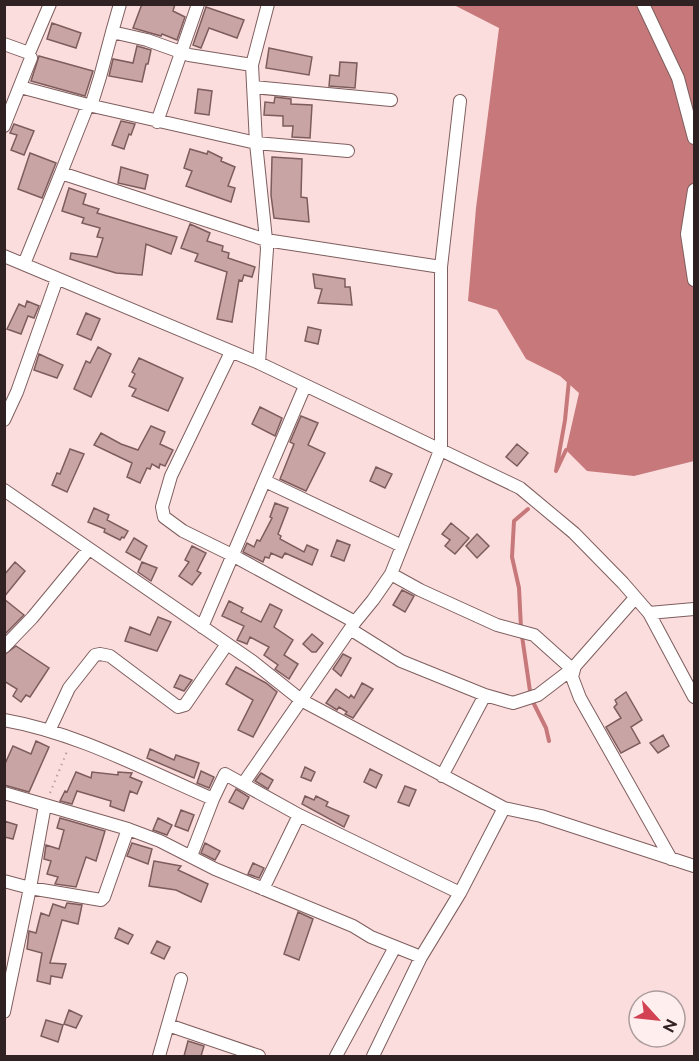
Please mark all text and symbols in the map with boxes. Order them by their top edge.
north arrow [627,989,687,1049]
text: N [659,1016,681,1035]

